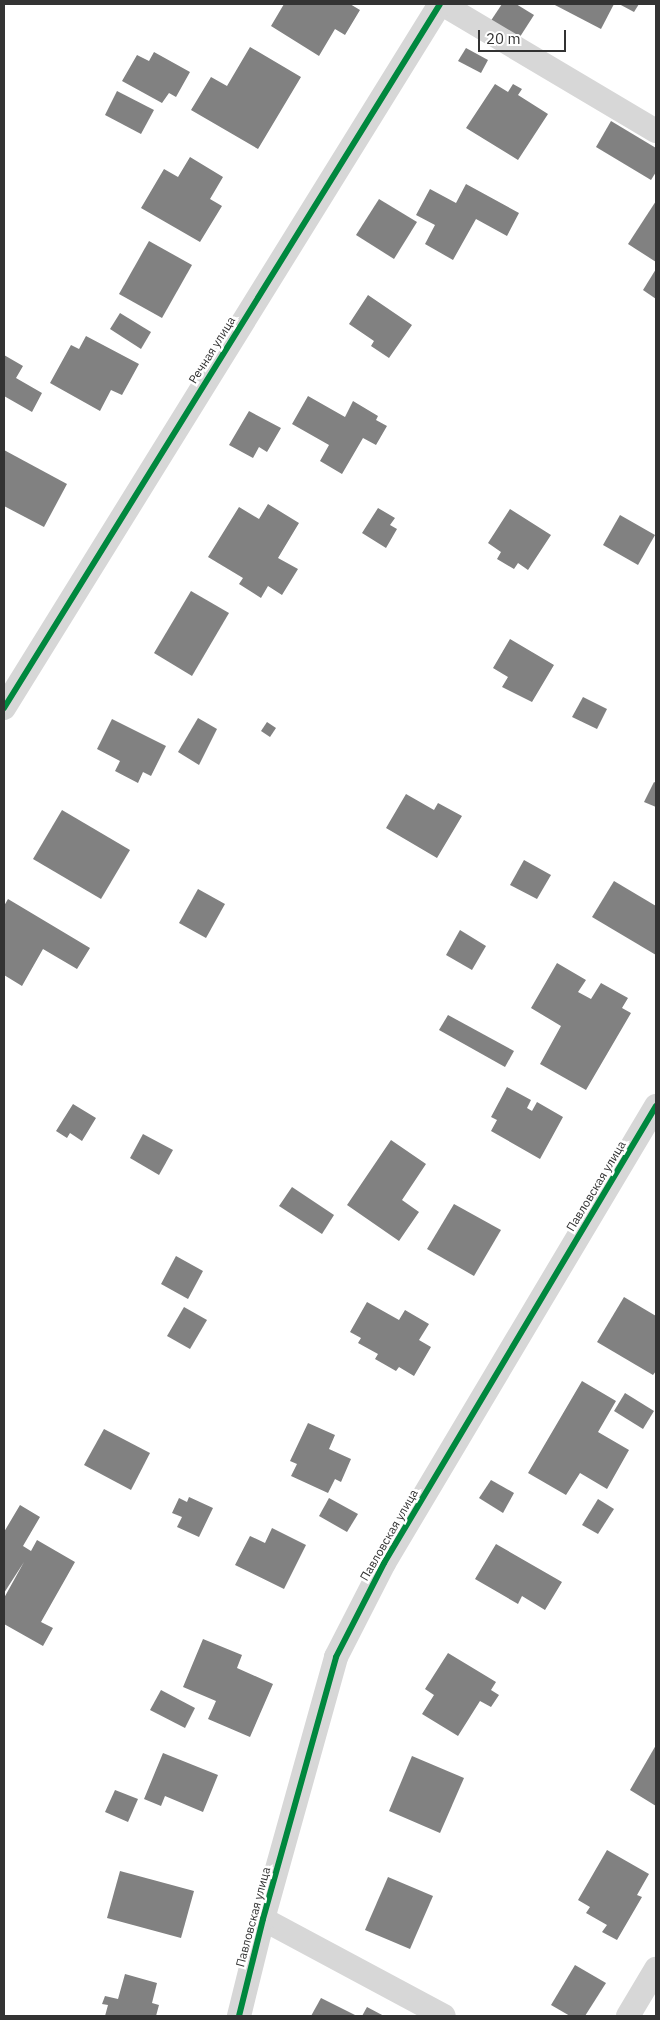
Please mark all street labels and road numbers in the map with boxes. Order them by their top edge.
street label: Речная улица [186,314,238,386]
street label: Павловская улица [563,1138,629,1234]
street label: Павловская улица [357,1487,421,1583]
street label: Павловская улица [233,1865,273,1969]

